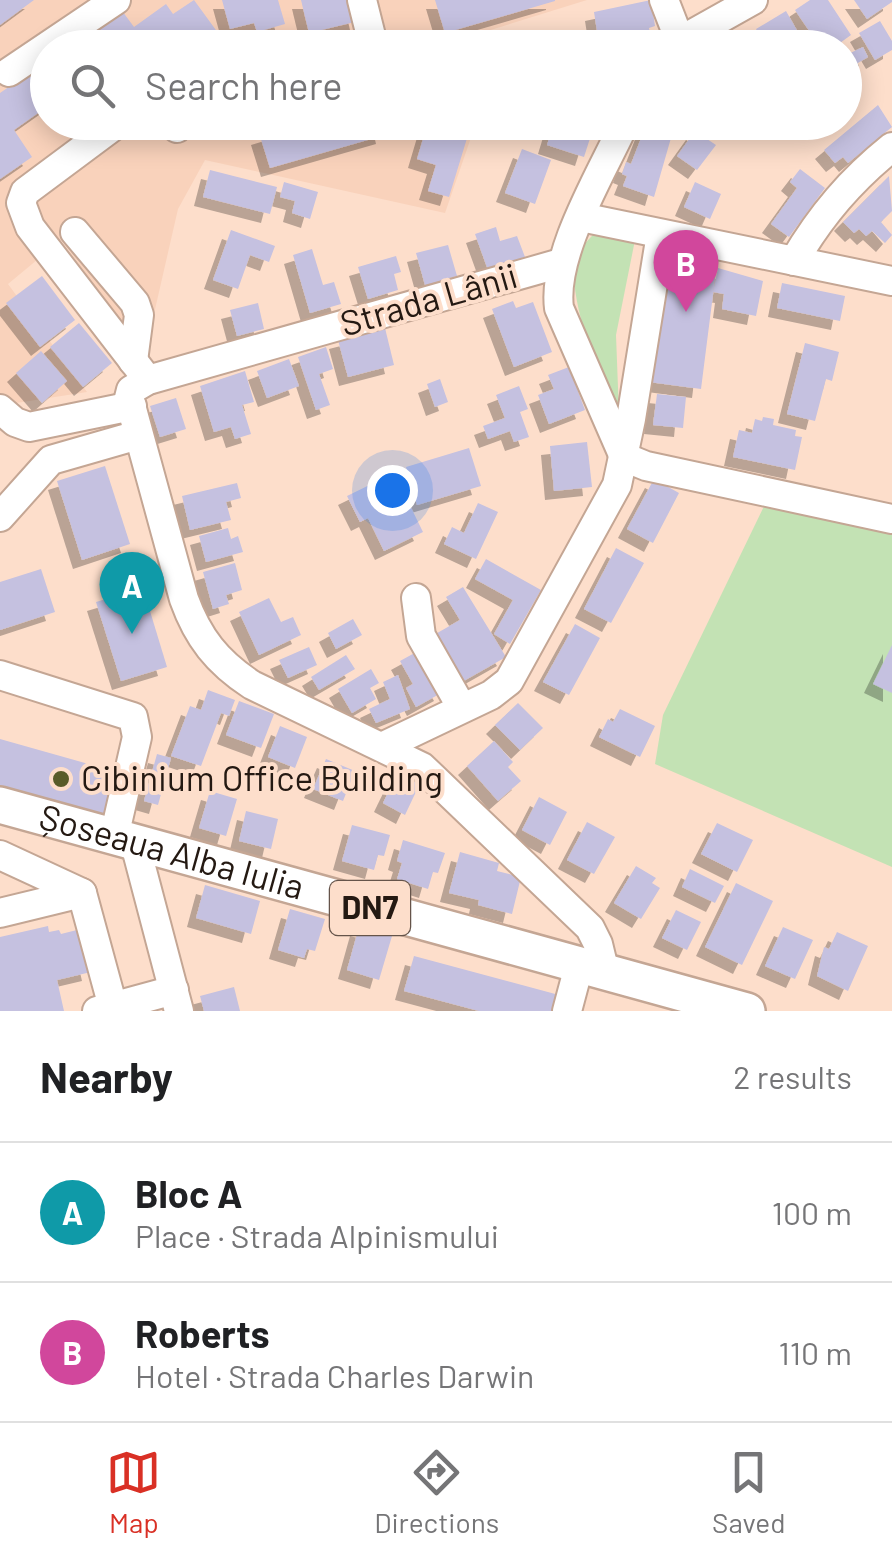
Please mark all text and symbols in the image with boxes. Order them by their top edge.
search box [30,30,862,140]
icon: search [65,58,120,113]
text: Search here [145,62,343,108]
pin: B [654,230,718,312]
street label: Strada Lânii [335,253,522,343]
your location [367,465,418,516]
pin: A [100,552,164,634]
place label: Cibinium Office Building [81,756,443,798]
marker: Cibinium Office Building [50,768,72,790]
street label: Șoseaua Alba Iulia [35,794,309,907]
road number: DN7 [330,881,410,935]
text: Nearby [40,1051,173,1101]
text: 2 results [733,1057,852,1095]
text: Bloc A [135,1170,243,1216]
text: A [62,1193,83,1231]
text: 100 m [772,1193,852,1231]
text: Place · Strada Alpinismului [135,1216,499,1254]
text: Roberts [135,1310,270,1356]
text: B [63,1333,82,1371]
text: 110 m [779,1333,852,1371]
text: Hotel · Strada Charles Darwin [135,1356,534,1394]
tab: Map [106,1445,161,1539]
tab: Directions [374,1445,499,1539]
tab: Saved [712,1445,786,1539]

